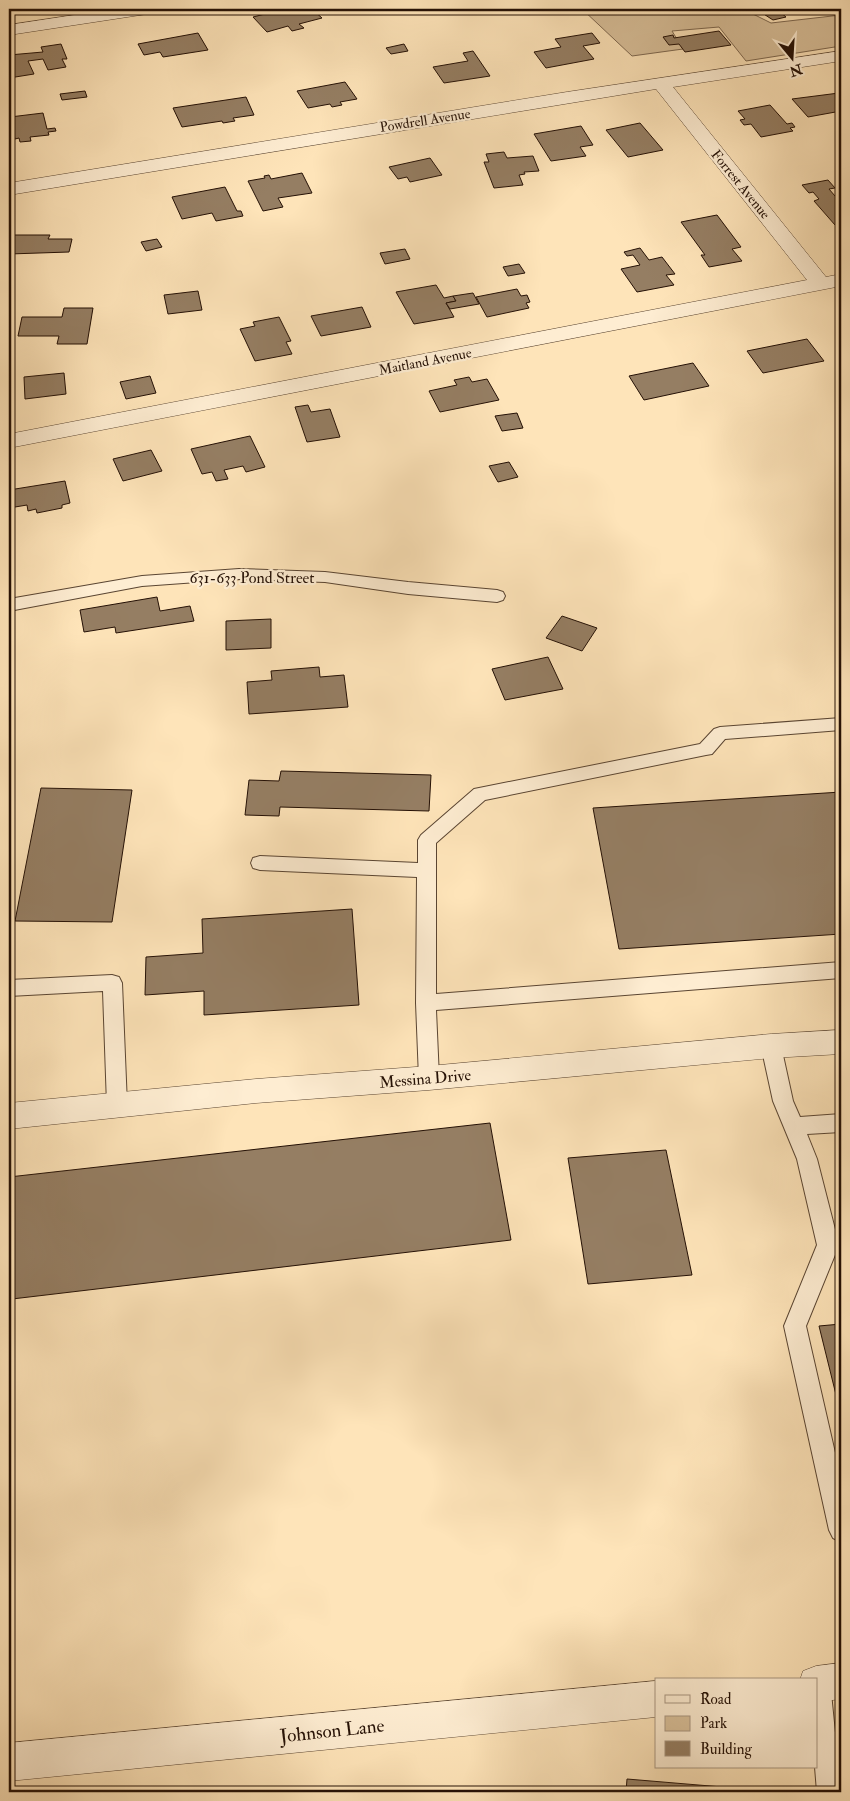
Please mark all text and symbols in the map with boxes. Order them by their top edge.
north arrow [768,32,818,82]
text: N [787,60,805,80]
street label: Powdrell Avenue [379,105,472,136]
street label: Forrest Avenue [707,146,774,223]
street label: Maitland Avenue [377,344,473,379]
street label: 631-633 Pond Street [189,568,315,588]
street label: Messina Drive [378,1065,472,1093]
legend [655,1678,818,1768]
text: Road [700,1690,732,1709]
street label: Johnson Lane [278,1714,386,1749]
text: Park [700,1714,727,1733]
text: Building [700,1740,752,1759]

